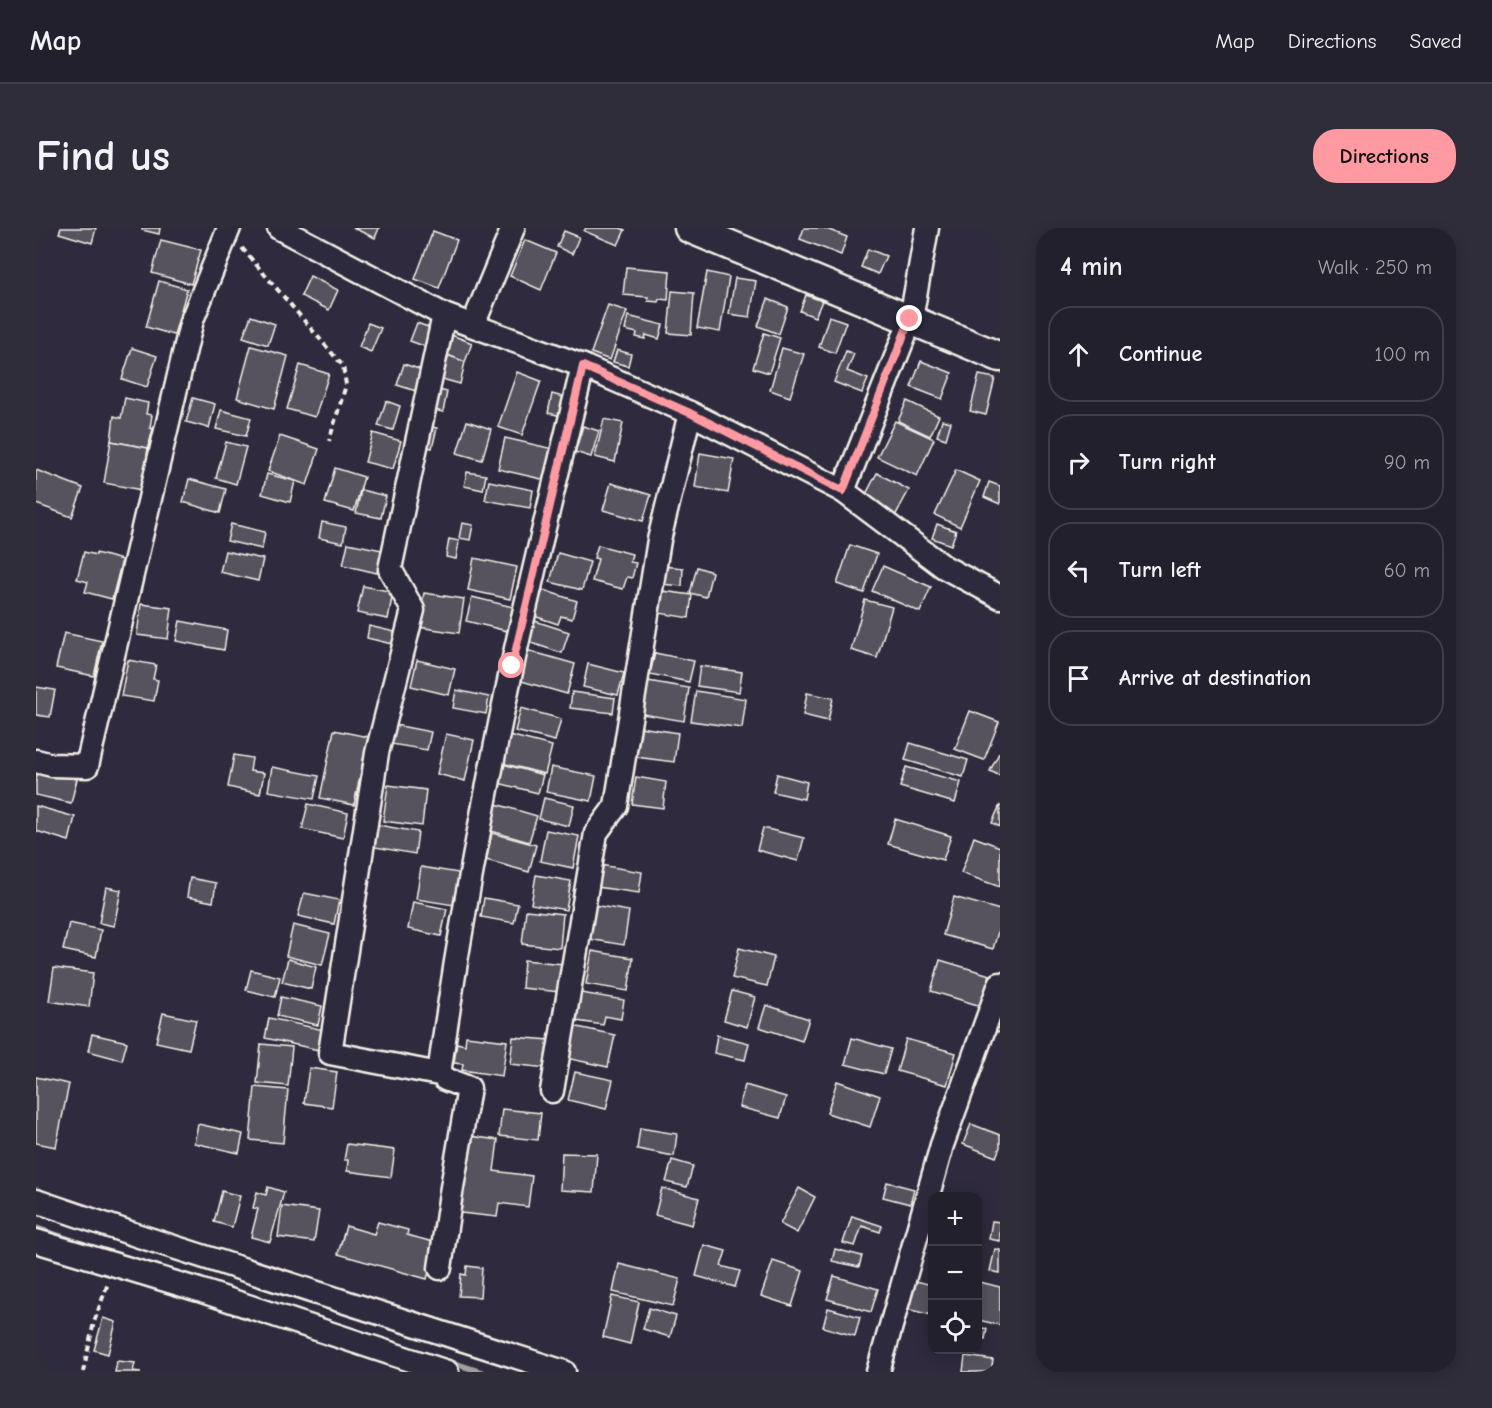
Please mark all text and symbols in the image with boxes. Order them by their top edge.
text: Map [30,25,81,57]
text: Map [1215,29,1255,53]
text: Directions [1288,29,1377,53]
text: Saved [1410,29,1462,53]
button: Directions [1313,129,1456,183]
text: Find us [36,132,170,181]
text: 4 min [1060,252,1123,282]
text: Walk · 250 m [1318,256,1432,279]
route end [896,305,922,331]
icon: ahead [1062,338,1095,371]
text: Continue [1119,341,1202,367]
text: 100 m [1375,343,1430,366]
icon: right [1062,446,1095,479]
text: Turn right [1119,449,1216,475]
text: 90 m [1384,451,1430,474]
icon: left [1062,554,1095,587]
text: Turn left [1119,557,1201,583]
text: 60 m [1384,559,1430,582]
route start [498,652,524,678]
icon: arrive [1062,662,1095,695]
text: Arrive at destination [1119,665,1311,691]
map controls [928,1192,982,1354]
button: + [928,1192,982,1246]
button: − [928,1246,982,1300]
button: locate [928,1300,982,1354]

